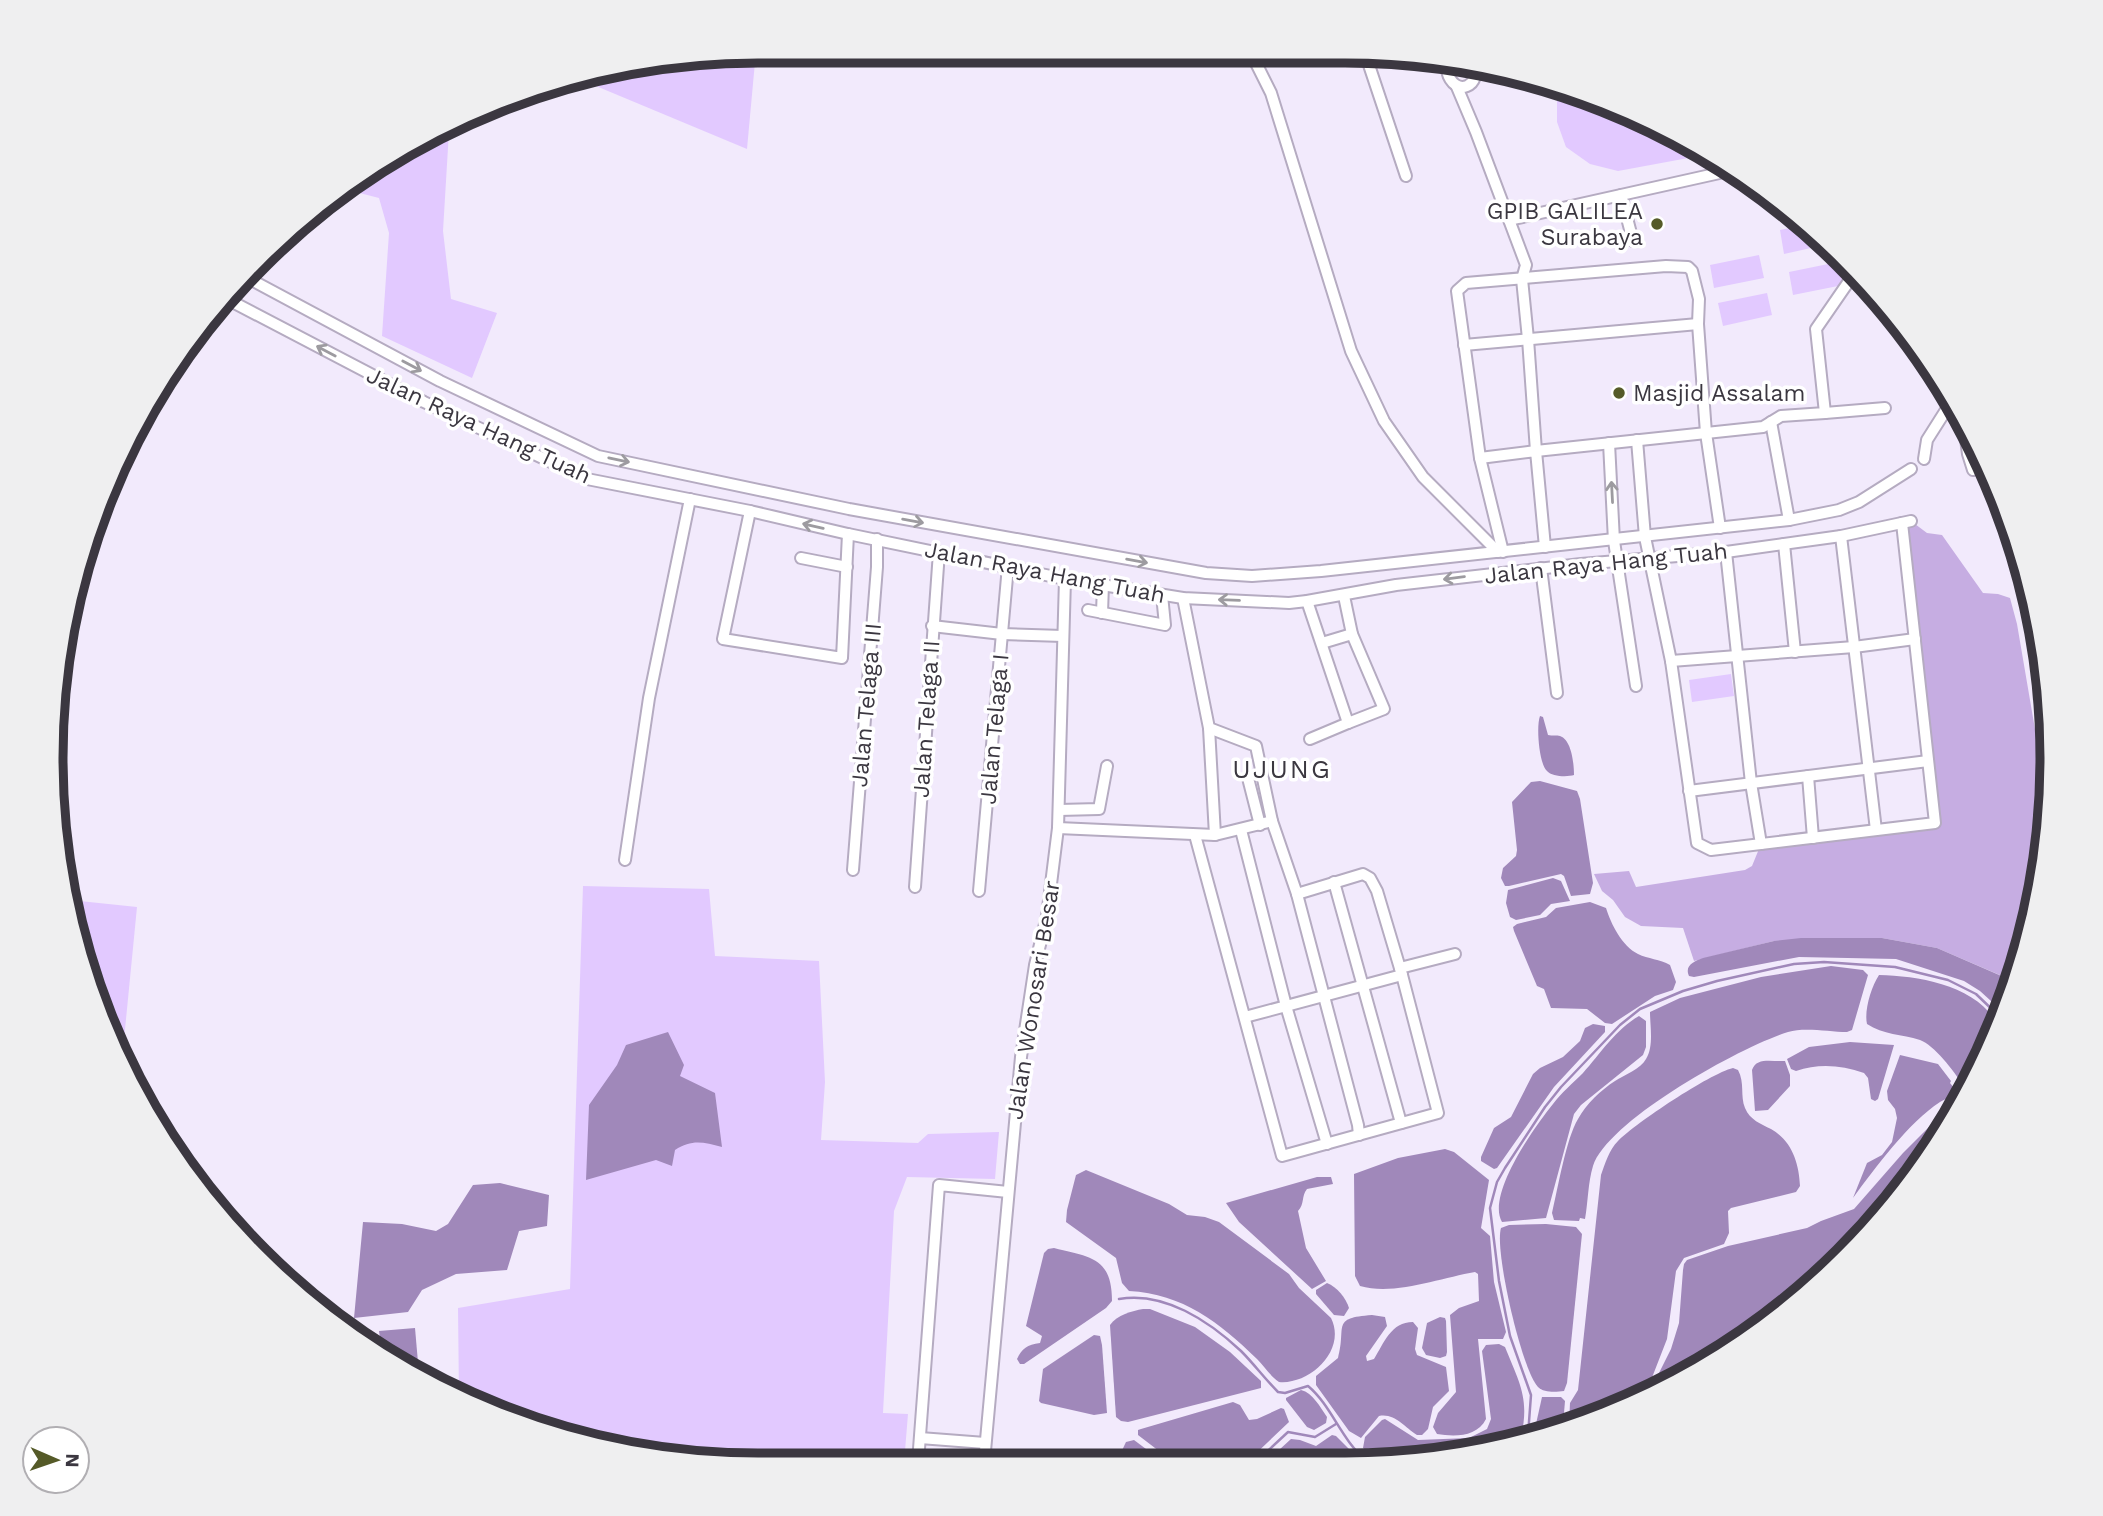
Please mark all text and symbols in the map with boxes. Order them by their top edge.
place label: GPIB GALILEA Surabaya [1487,198,1643,251]
marker: GPIB GALILEA Surabaya [1649,216,1665,232]
one-way arrow [316,343,337,357]
one-way arrow [401,360,422,373]
street label: Jalan Raya Hang Tuah [362,362,595,489]
place label: Masjid Assalam [1633,380,1806,407]
marker: Masjid Assalam [1611,385,1627,401]
one-way arrow [607,454,630,467]
one-way arrow [1605,481,1618,504]
one-way arrow [901,515,924,528]
one-way arrow [802,518,825,532]
street label: Jalan Raya Hang Tuah [922,536,1168,609]
street label: Jalan Raya Hang Tuah [1483,537,1729,590]
one-way arrow [1125,555,1148,568]
one-way arrow [1444,572,1466,585]
one-way arrow [1218,594,1241,607]
street label: Jalan Telaga III [846,622,887,788]
street label: Jalan Telaga II [908,639,945,799]
street label: Jalan Telaga I [974,653,1015,806]
district label: UJUNG [1232,754,1332,784]
street label: Jalan Wonosari Besar [1001,879,1066,1122]
north arrow [21,1425,91,1495]
text: N [61,1453,84,1468]

